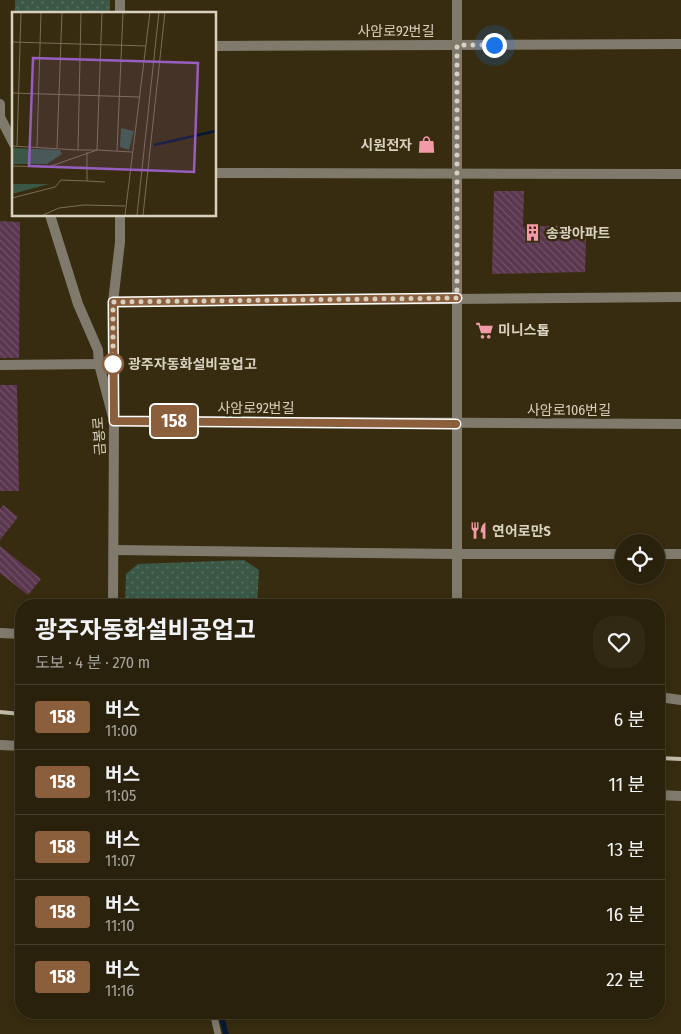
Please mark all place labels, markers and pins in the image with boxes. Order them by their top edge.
shop icon: 시원전자 [416,135,436,155]
place label: 시원전자 [360,137,412,154]
building icon: 송광아파트 [522,223,542,243]
place label: 송광아파트 [546,225,611,242]
supermarket icon: 미니스톱 [474,320,494,340]
place label: 미니스톱 [498,322,550,339]
marker: 광주자동화설비공업고 [102,353,124,375]
place label: 광주자동화설비공업고 [128,356,257,373]
restaurant icon: 연어로만S [468,521,488,541]
place label: 연어로만S [492,523,551,540]

